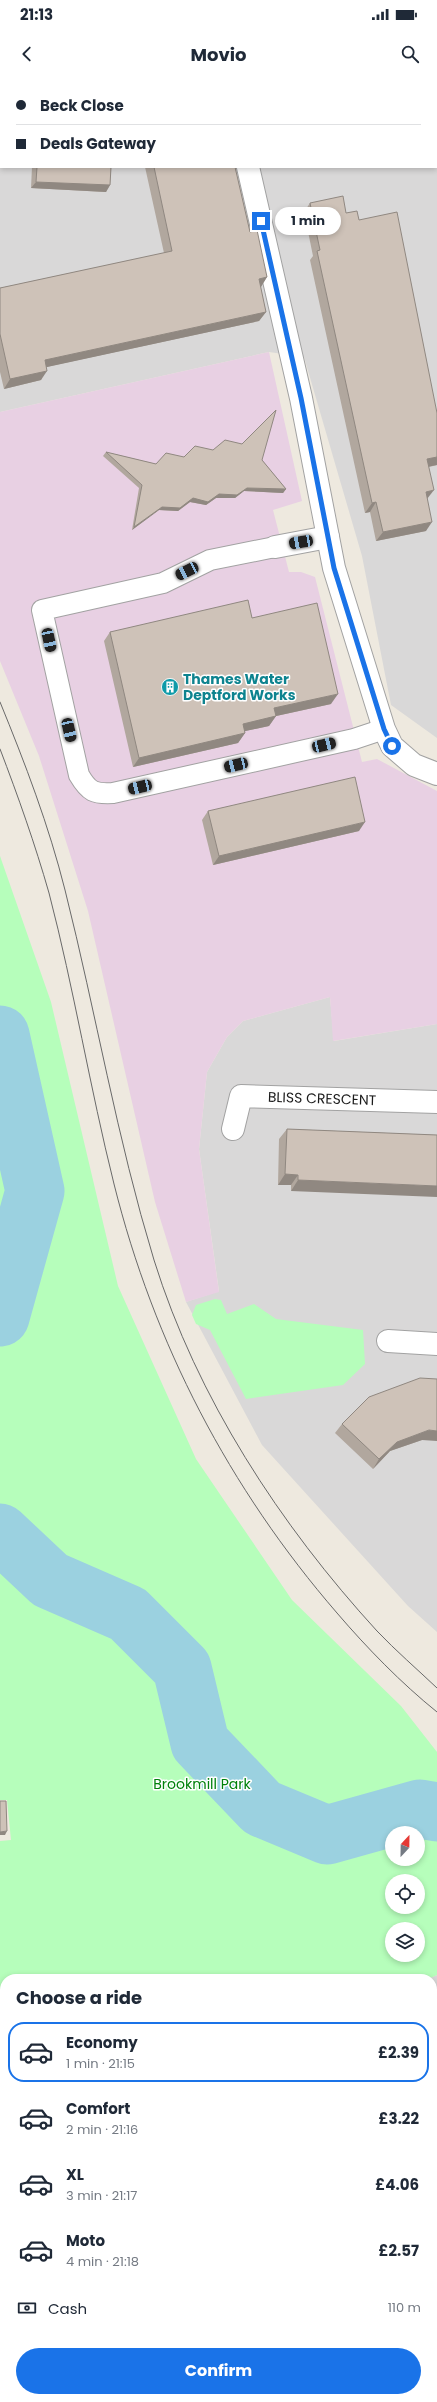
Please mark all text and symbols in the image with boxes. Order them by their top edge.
text: 21:13 [20,4,53,25]
text: Movio [190,42,247,67]
icon: back [16,43,38,65]
icon: search [399,43,421,65]
text: Beck Close [40,95,124,116]
text: Deals Gateway [40,133,156,154]
callout: 1 min [275,207,341,235]
text: 1 min [291,211,325,230]
route end [252,212,270,230]
car [288,534,314,550]
car [174,560,200,582]
car [41,627,57,653]
place label: Thames Water Deptford Works [183,669,296,705]
building icon: Thames Water Deptford Works [160,677,180,697]
car [60,717,78,743]
car [311,736,337,754]
route start [383,737,401,755]
car [223,756,249,774]
car [127,778,153,796]
street label: BLISS CRESCENT [267,1087,377,1110]
park label: Brookmill Park [153,1774,251,1794]
north arrow [385,1826,425,1866]
map controls [385,1826,425,1962]
button: locate [385,1874,425,1914]
button: layers [385,1922,425,1962]
text: Choose a ride [16,1985,142,2010]
text: Economy [66,2032,138,2053]
icon: car [18,2034,54,2070]
text: £2.39 [378,2042,419,2063]
text: 1 min · 21:15 [66,2054,135,2073]
text: Comfort [66,2098,130,2119]
icon: car [18,2100,54,2136]
text: £3.22 [379,2108,419,2129]
text: 2 min · 21:16 [66,2120,138,2139]
text: XL [66,2164,84,2185]
icon: car [18,2166,54,2202]
text: £4.06 [375,2174,419,2195]
text: 3 min · 21:17 [66,2186,137,2205]
text: Moto [66,2230,105,2251]
icon: car [18,2232,54,2268]
text: £2.57 [378,2240,419,2261]
text: 4 min · 21:18 [66,2252,139,2271]
icon: cash [16,2297,38,2319]
text: Cash [48,2298,87,2319]
text: 110 m [388,2298,421,2317]
button: Confirm [16,2348,421,2394]

